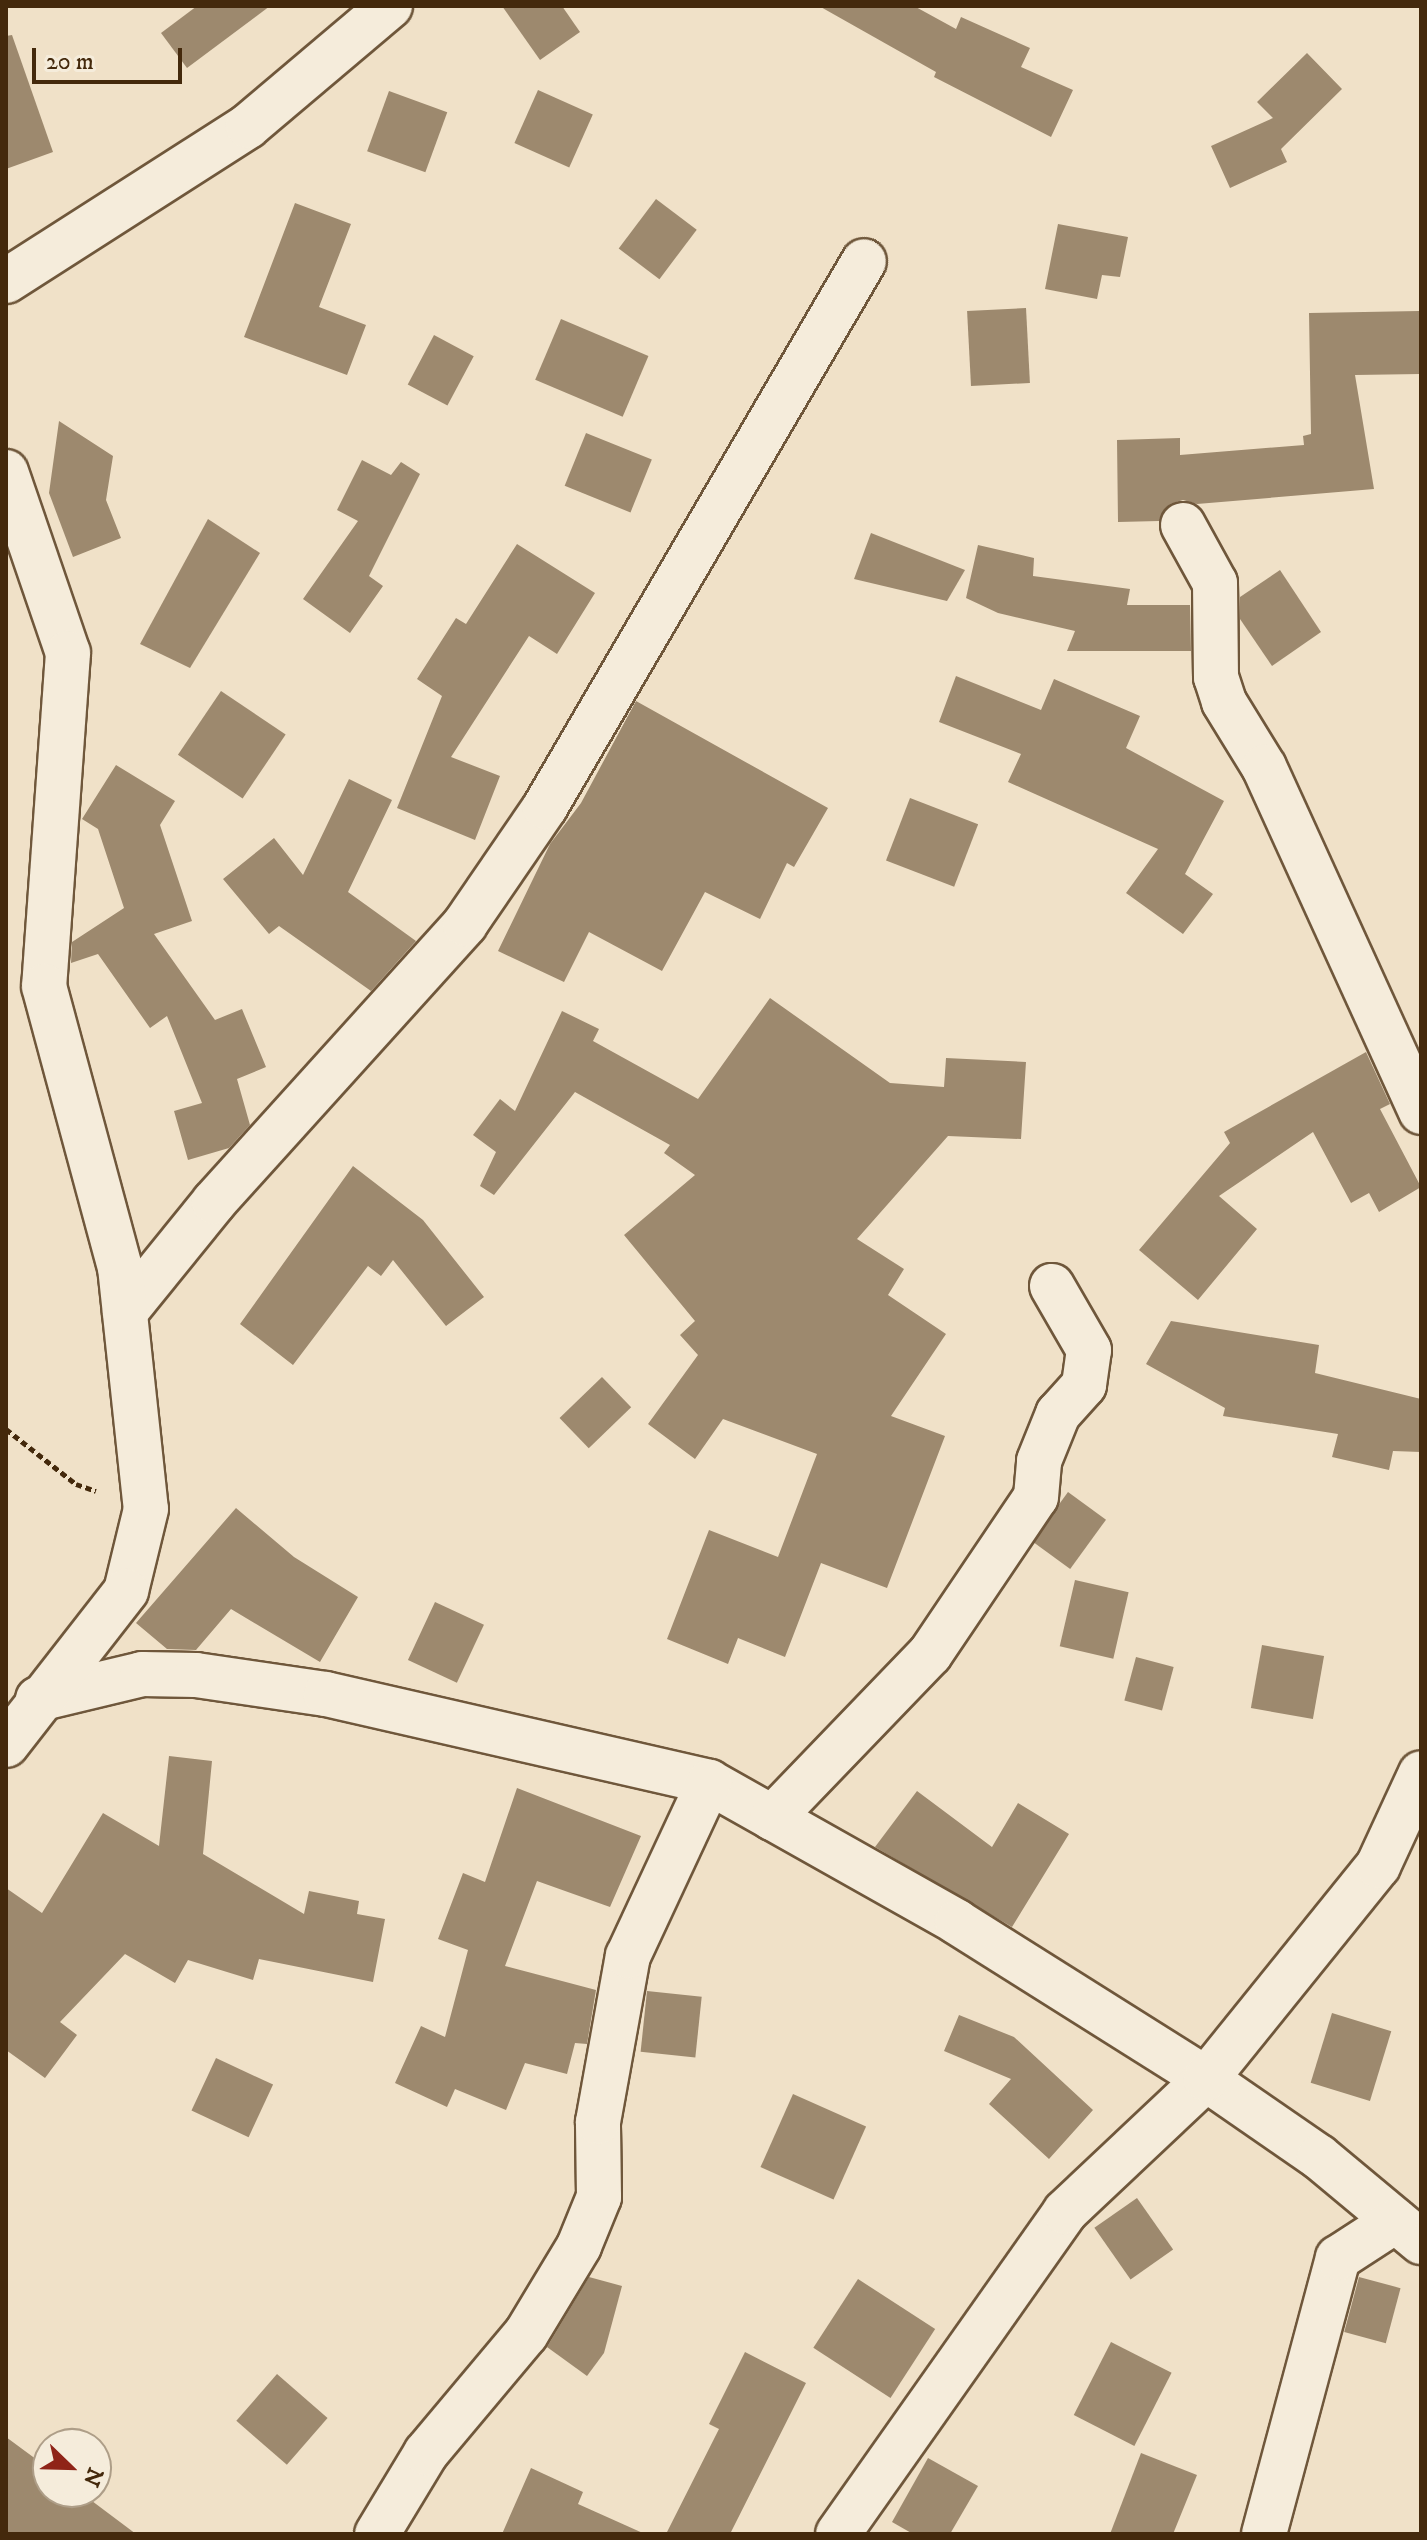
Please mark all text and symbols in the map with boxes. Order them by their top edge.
scale bar [36,32,186,82]
text: 20 m [46,47,94,77]
north arrow [32,2428,112,2508]
text: N [77,2463,109,2490]

